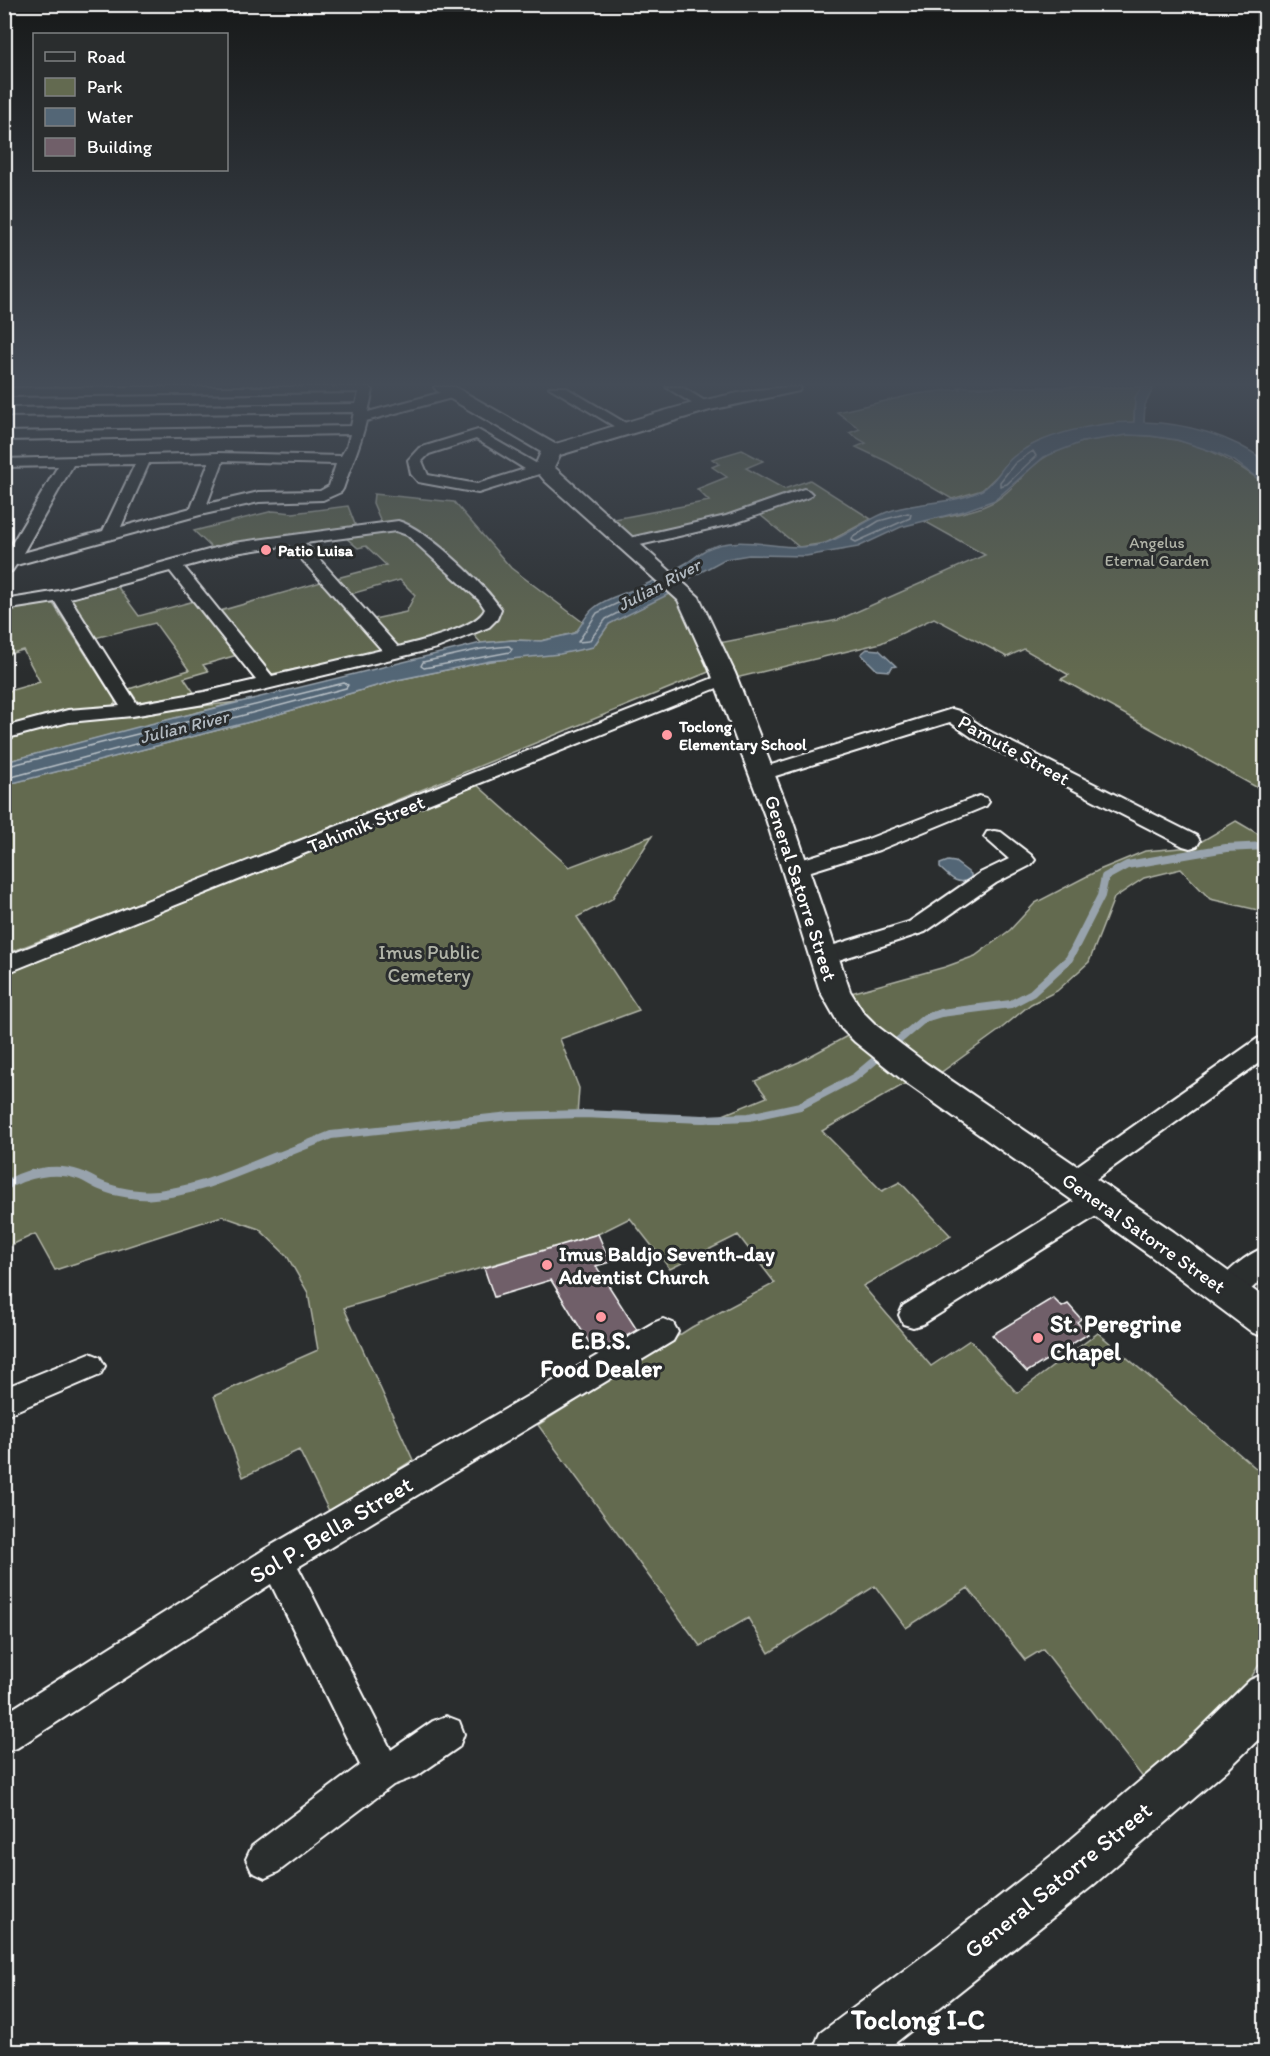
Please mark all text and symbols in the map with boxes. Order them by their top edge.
legend [33,33,228,171]
text: Road [87,46,126,68]
text: Park [87,76,122,98]
text: Water [87,106,133,128]
text: Building [87,136,153,158]
park label: Angelus Eternal Garden [1105,533,1209,570]
place label: Patio Luisa [278,541,354,560]
marker: Patio Luisa [259,543,273,557]
water label: Julian River [614,553,706,616]
water label: Julian River [137,705,233,749]
street label: Pamute Street [954,709,1074,791]
place label: Toclong Elementary School [678,717,807,755]
marker: Toclong Elementary School [660,728,674,742]
street label: Tahimik Street [304,790,428,858]
street label: General Satorre Street [760,792,842,984]
park label: Imus Public Cemetery [378,940,480,987]
street label: General Satorre Street [1058,1168,1230,1298]
place label: Imus Baldjo Seventh-day Adventist Church [558,1242,775,1289]
marker: Imus Baldjo Seventh-day Adventist Church [540,1258,554,1272]
place label: St. Peregrine Chapel [1050,1309,1182,1367]
marker: E.B.S. Food Dealer [594,1310,608,1324]
place label: E.B.S. Food Dealer [540,1326,662,1383]
marker: St. Peregrine Chapel [1031,1331,1045,1345]
street label: Sol P. Bella Street [244,1469,418,1590]
street label: General Satorre Street [958,1795,1157,1964]
district label: Toclong I-C [850,2003,985,2036]

